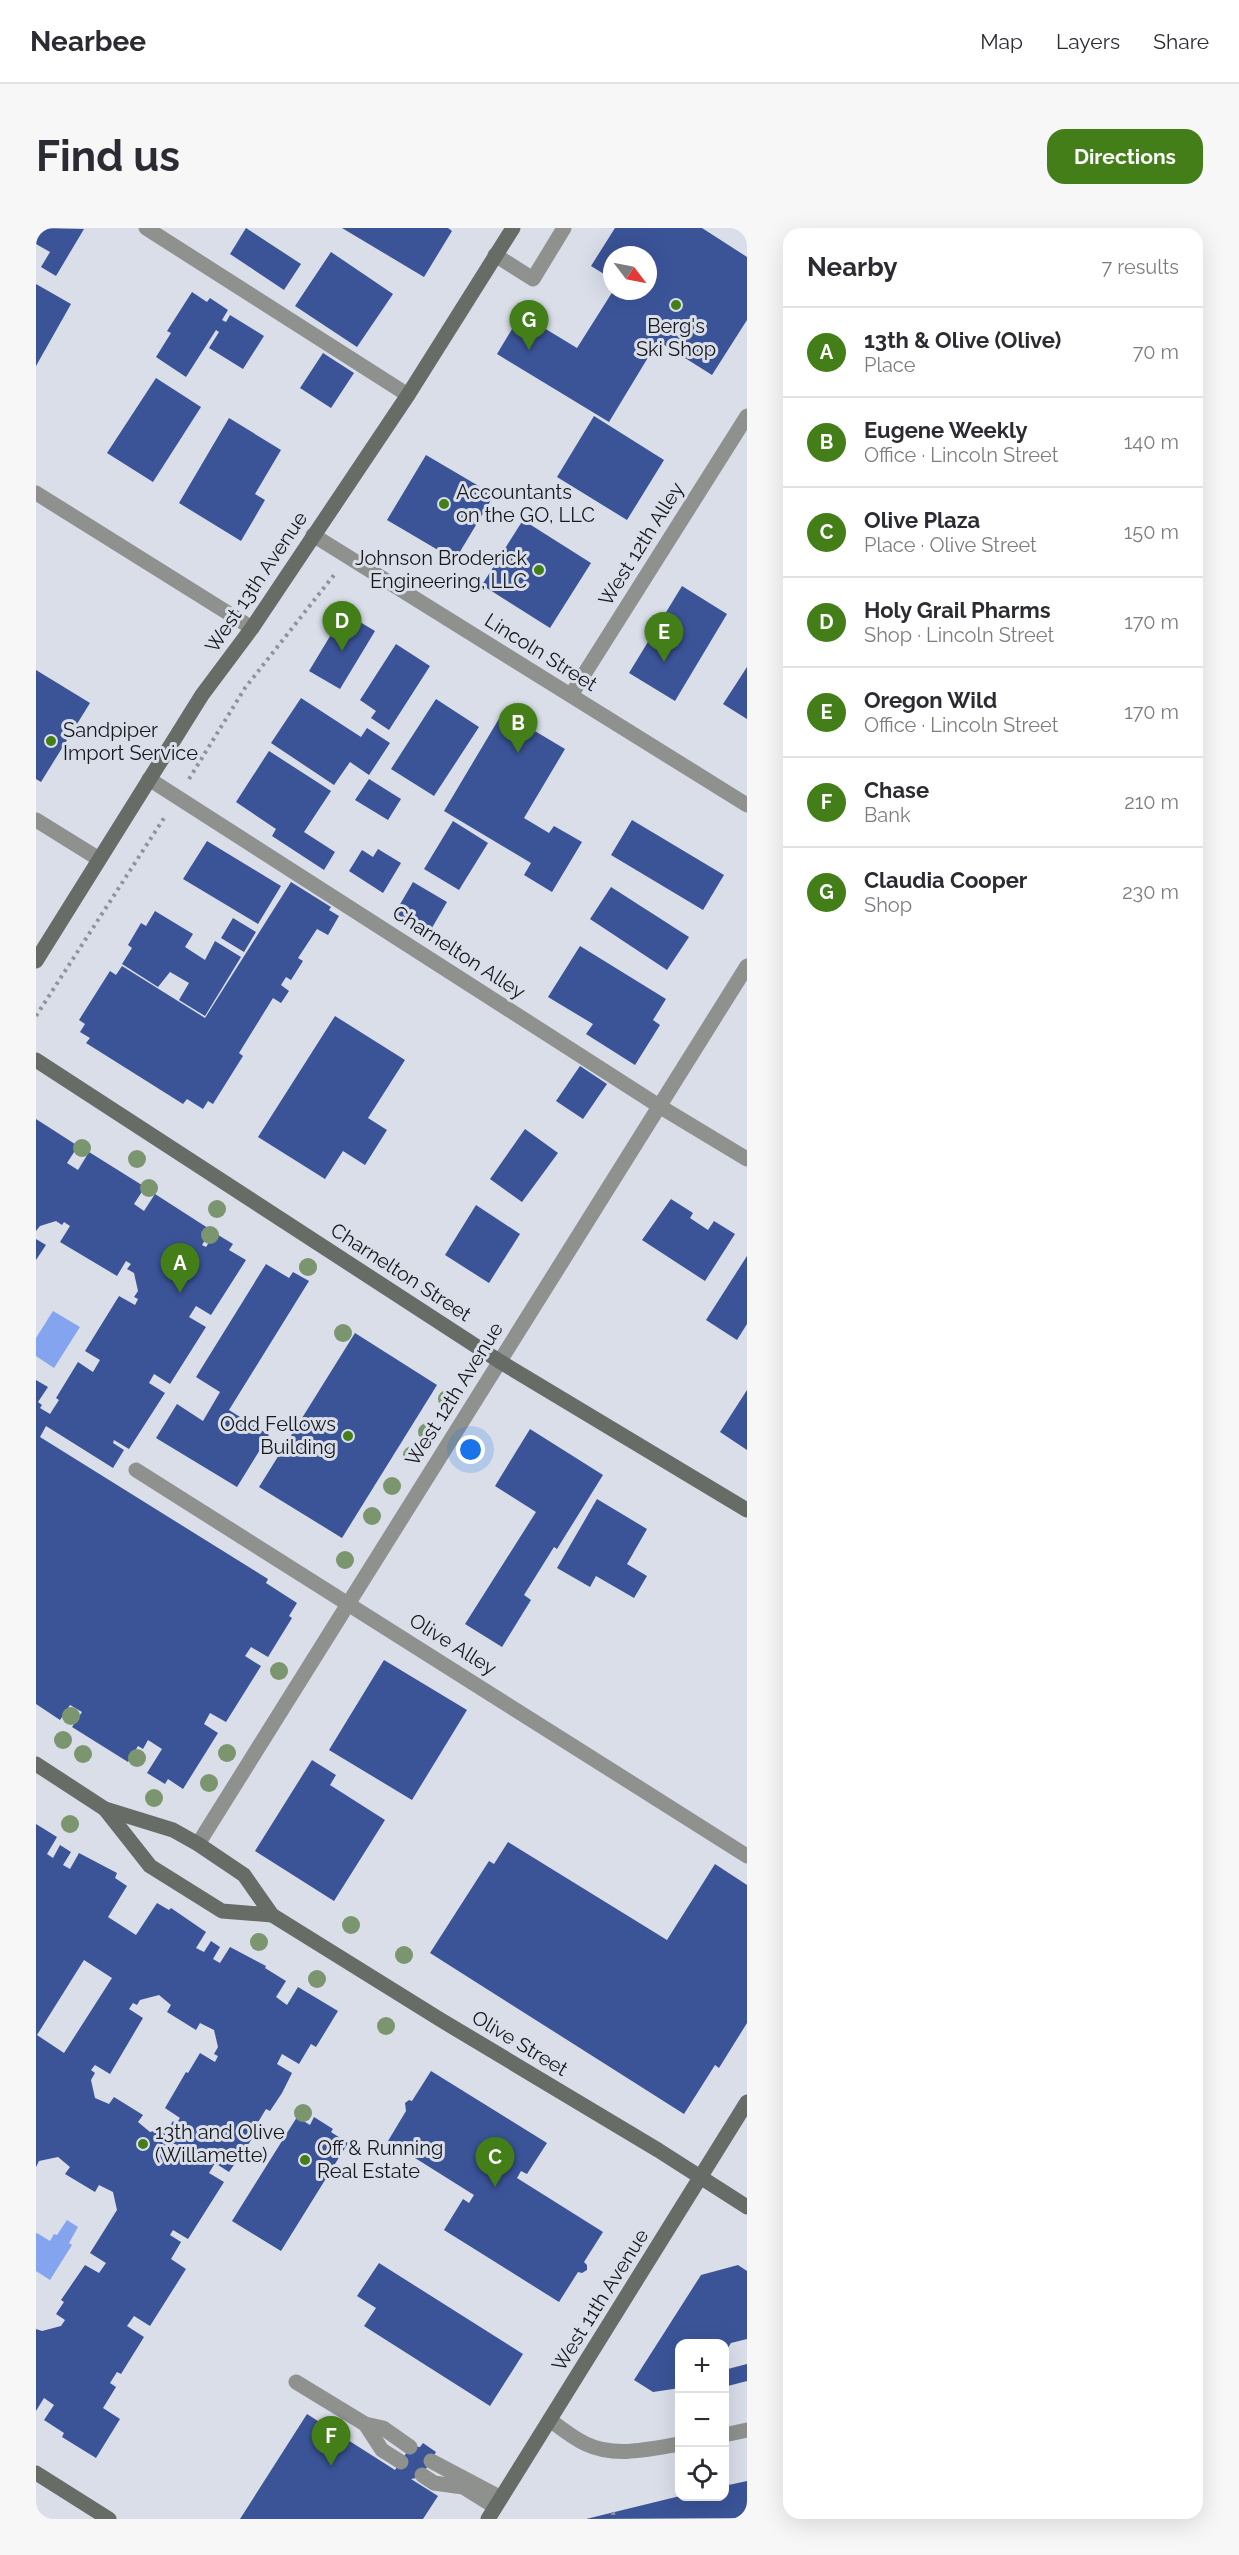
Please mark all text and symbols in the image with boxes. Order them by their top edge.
text: Nearbee [30,25,146,58]
text: Map [980,29,1023,54]
text: Layers [1056,29,1120,54]
text: Share [1153,29,1209,54]
button: Directions [1047,129,1203,184]
text: Find us [36,132,180,181]
north arrow [603,246,657,300]
text: Nearby [807,252,897,282]
text: 7 results [1101,255,1179,279]
marker: Berg's Ski Shop [669,298,683,312]
pin: G [510,300,548,350]
place label: Berg's Ski Shop [636,314,716,361]
text: 13th & Olive (Olive) [864,327,1061,353]
text: A [820,340,833,364]
text: 70 m [1133,340,1179,364]
text: Place [864,353,915,377]
text: Eugene Weekly [864,417,1028,443]
text: B [820,430,833,454]
text: 140 m [1124,430,1179,454]
text: Office · Lincoln Street [864,443,1058,467]
street label: West 12th Alley [593,478,689,610]
place label: Accountants on the GO, LLC [456,480,595,527]
marker: Accountants on the GO, LLC [437,497,451,511]
street label: West 13th Avenue [200,507,312,657]
text: Olive Plaza [864,507,980,533]
text: C [820,520,833,544]
text: 150 m [1124,520,1179,544]
text: Place · Olive Street [864,533,1037,557]
place label: Johnson Broderick Engineering, LLC [355,546,527,593]
marker: Johnson Broderick Engineering, LLC [532,563,546,577]
text: Holy Grail Pharms [864,597,1051,623]
pin: D [322,602,362,651]
street label: Lincoln Street [480,608,602,696]
text: D [819,610,834,634]
text: 170 m [1124,610,1179,634]
pin: E [644,612,684,662]
text: Shop · Lincoln Street [864,623,1054,647]
text: Oregon Wild [864,687,997,713]
text: E [820,700,833,724]
text: 170 m [1124,700,1179,724]
pin: B [498,704,538,753]
text: Office · Lincoln Street [864,713,1058,737]
place label: Sandpiper Import Service [63,718,198,765]
marker: Sandpiper Import Service [44,734,58,748]
text: Chase [864,777,929,803]
text: F [821,790,832,814]
text: 210 m [1124,790,1179,814]
text: Bank [864,803,910,827]
text: Claudia Cooper [864,867,1027,893]
text: G [819,880,834,904]
text: 230 m [1122,880,1179,904]
text: Shop [864,893,912,917]
street label: Charnelton Alley [388,900,530,1004]
street label: Charnelton Street [326,1218,476,1327]
pin: A [160,1244,200,1293]
street label: West 12th Avenue [400,1318,508,1470]
place label: Odd Fellows Building [220,1412,336,1459]
marker: Odd Fellows Building [341,1429,355,1443]
your location [456,1435,485,1464]
street label: Olive Alley [405,1608,501,1680]
street label: Olive Street [468,2005,572,2081]
place label: 13th and Olive (Willamette) [155,2120,285,2167]
place label: Off & Running Real Estate [317,2136,443,2183]
marker: 13th and Olive (Willamette) [136,2137,150,2151]
pin: C [476,2138,514,2187]
marker: Off & Running Real Estate [298,2153,312,2167]
street label: West 11th Avenue [547,2224,653,2375]
map controls [675,2339,729,2501]
button: + [675,2339,729,2393]
button: − [675,2393,729,2447]
pin: F [312,2416,350,2466]
button: locate [675,2447,729,2501]

